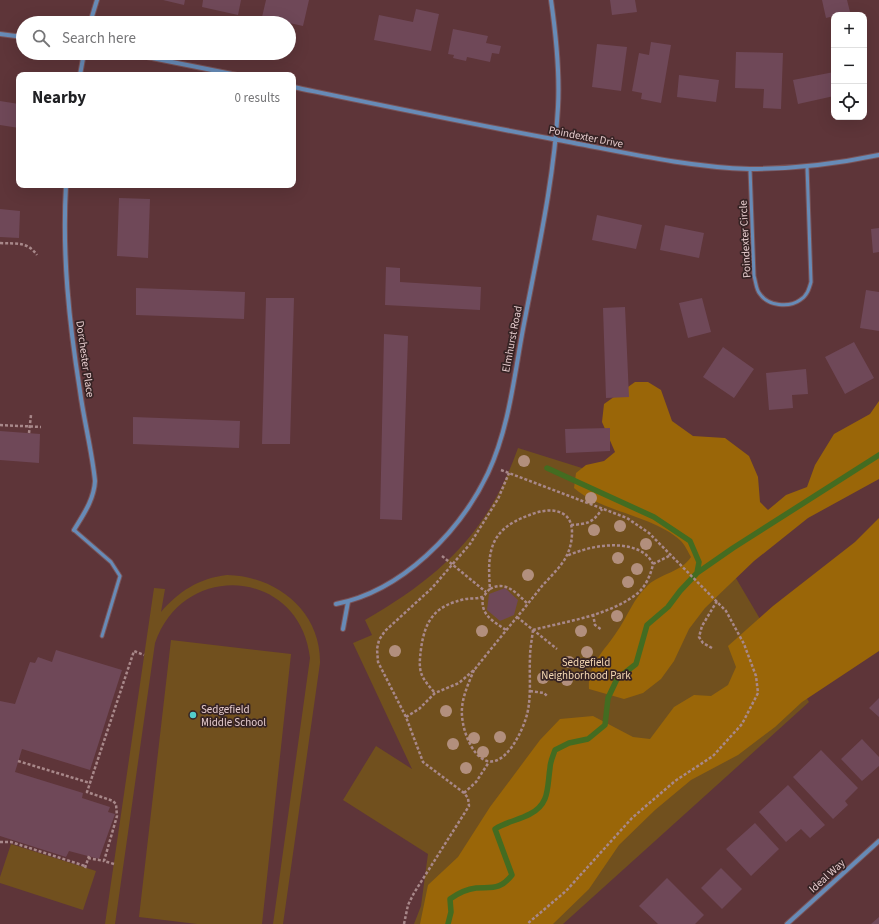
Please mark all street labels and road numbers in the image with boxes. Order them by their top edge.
street label: Poindexter Drive [547,122,625,152]
street label: Poindexter Circle [735,199,755,278]
street label: Elmhurst Road [498,304,526,374]
street label: Dorchester Place [72,320,98,399]
street label: Ideal Way [806,856,848,896]

